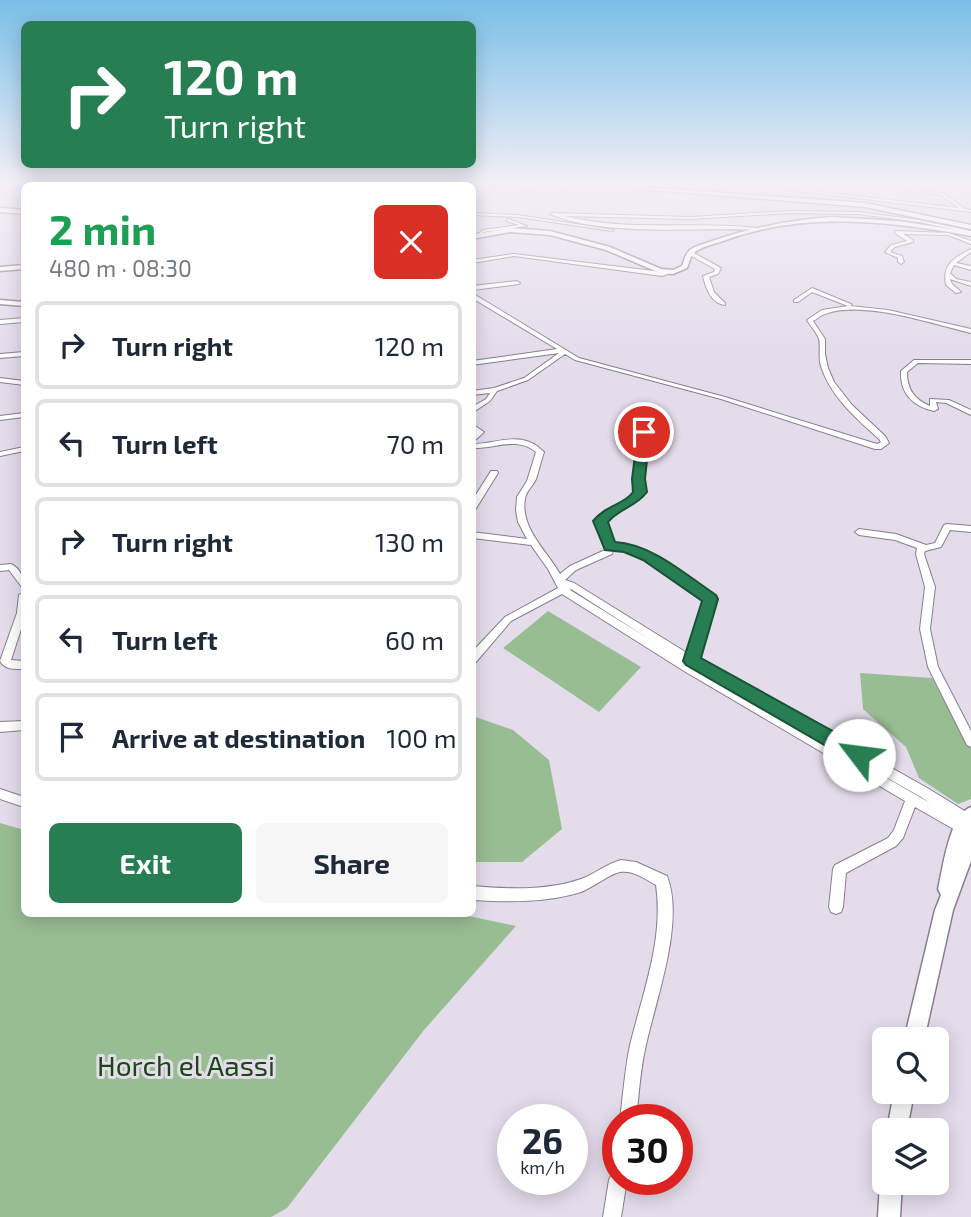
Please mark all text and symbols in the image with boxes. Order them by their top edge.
text: 120 m [164,46,298,105]
icon: right [49,49,140,140]
text: Turn right [164,106,306,144]
text: 2 min [49,203,156,253]
button: close [374,205,448,279]
text: 480 m · 08:30 [49,254,192,282]
icon: right [53,326,91,364]
text: Turn right [112,330,233,361]
text: 120 m [375,330,444,361]
pin [614,402,674,462]
icon: arrive [625,413,663,451]
icon: left [53,424,91,462]
text: Turn left [112,428,218,459]
text: 70 m [386,428,444,459]
icon: right [53,522,91,560]
text: Turn right [112,526,233,557]
text: 130 m [375,526,444,557]
icon: left [53,620,91,658]
text: Turn left [112,624,218,655]
text: 60 m [385,624,444,655]
icon: arrive [53,718,91,756]
position arrow [822,718,896,792]
text: Arrive at destination [112,722,365,753]
text: 100 m [386,722,457,753]
button: Exit [49,823,242,903]
button: Share [256,823,448,903]
map controls [872,1027,949,1195]
button: search [872,1027,949,1104]
park label: Horch el Aassi [97,1048,275,1082]
speed limit sign: 30 [602,1104,693,1195]
button: layers [872,1118,949,1195]
text: 26 [522,1119,563,1161]
text: km/h [520,1156,565,1178]

